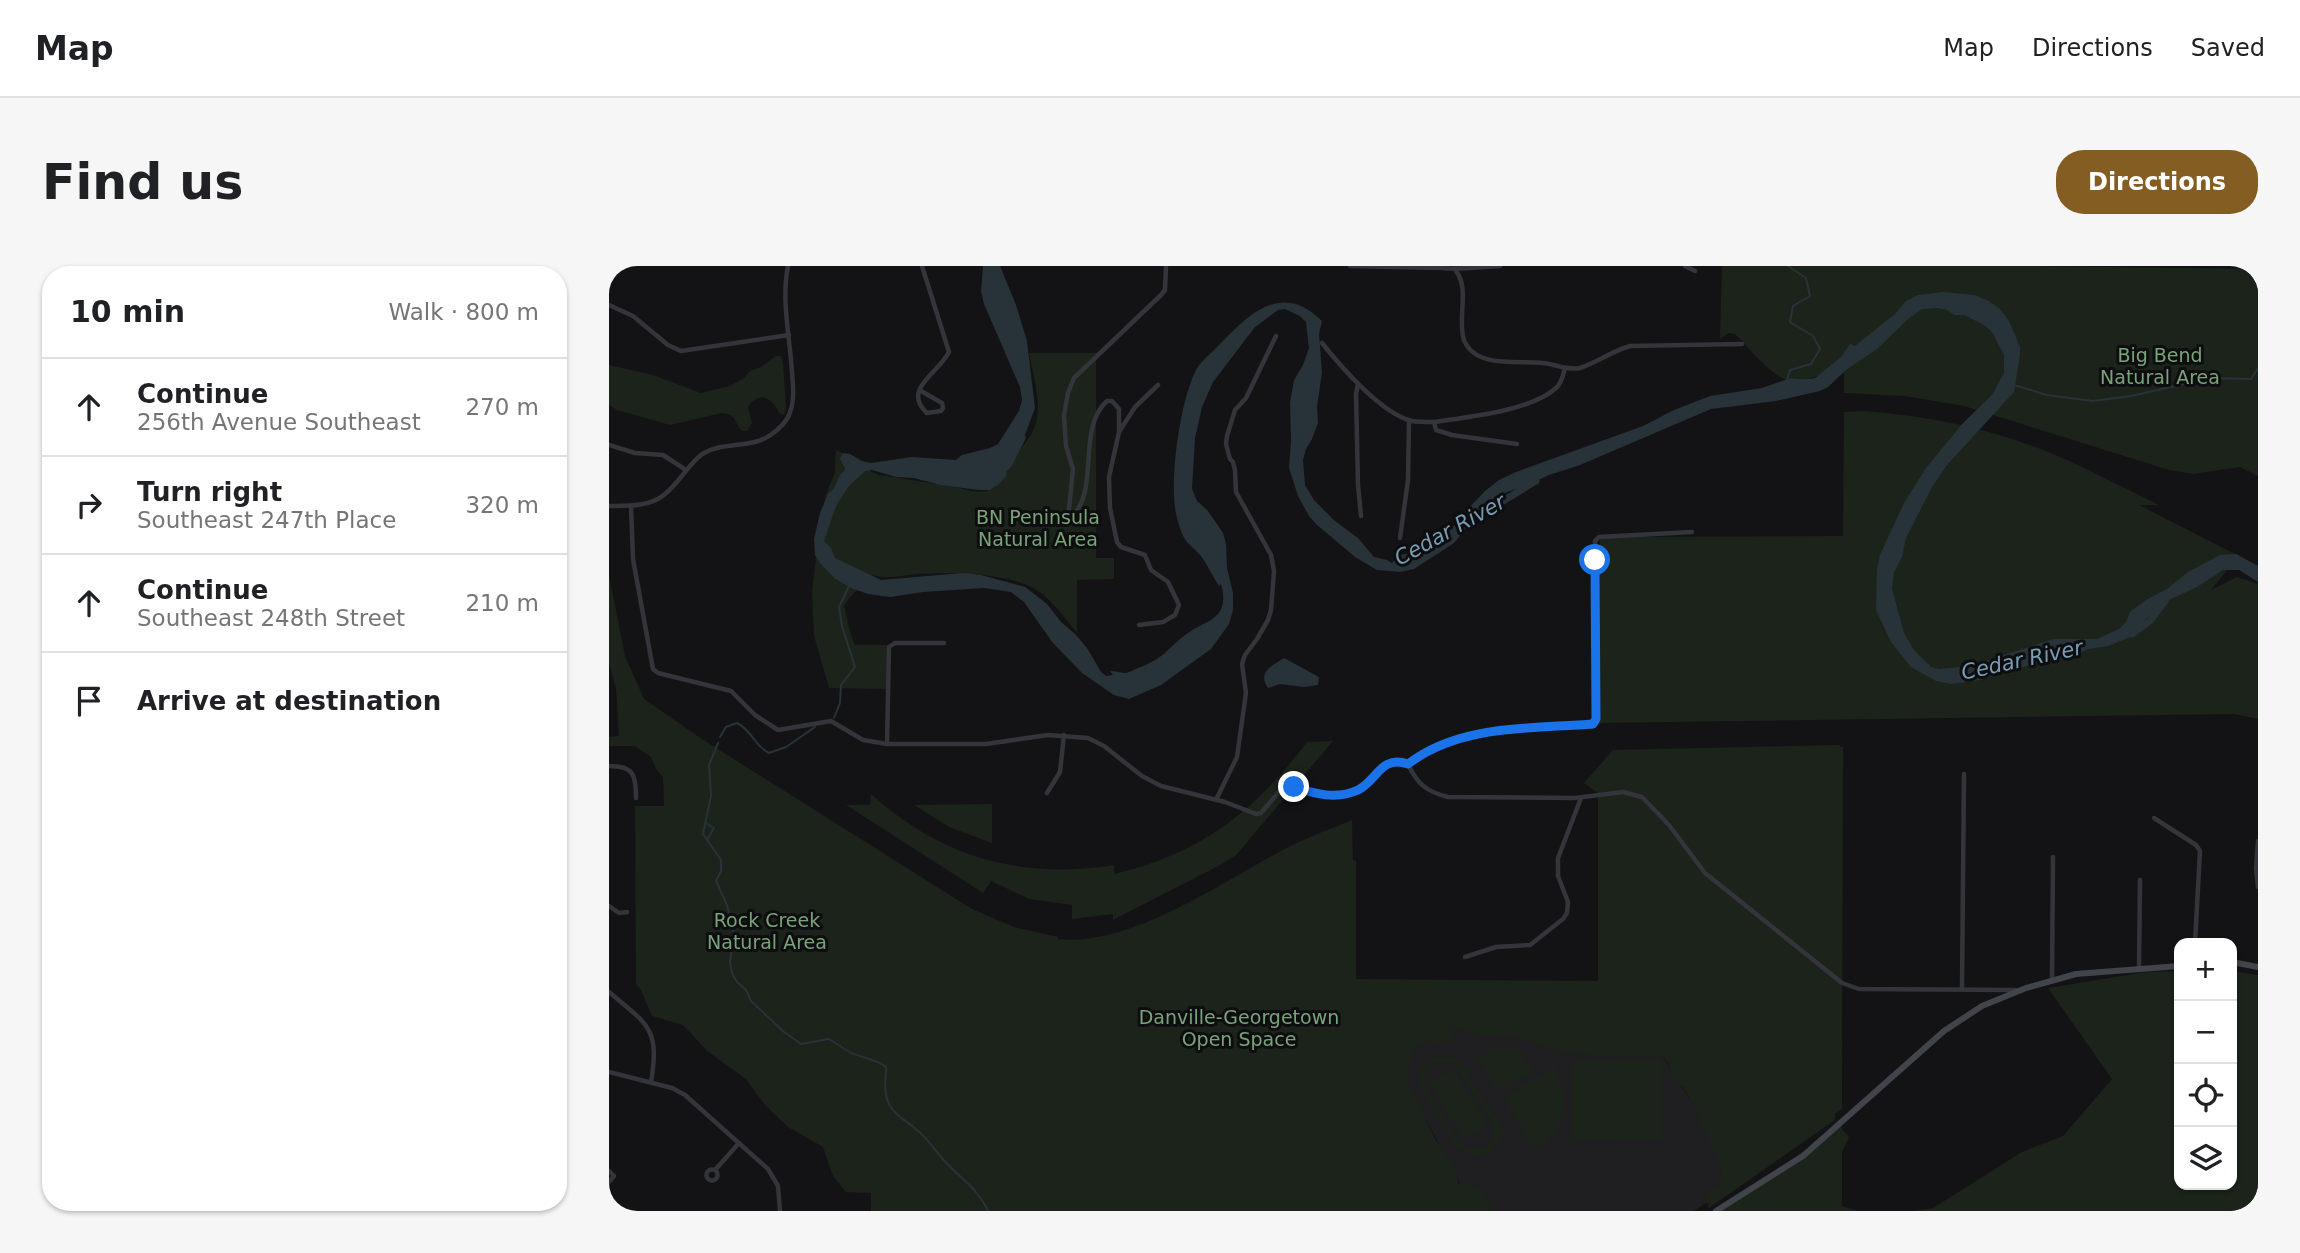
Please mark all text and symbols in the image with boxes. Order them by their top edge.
text: Map [35,29,114,68]
text: Map [1943,34,1994,62]
text: Directions [2032,34,2153,62]
text: Saved [2191,34,2265,62]
button: Directions [2056,150,2258,214]
text: Find us [42,154,243,211]
text: 10 min [70,294,185,329]
text: Walk · 800 m [388,299,539,325]
park label: Big Bend Natural Area [2100,344,2220,388]
text: Continue [137,379,268,409]
icon: ahead [70,388,108,426]
text: 270 m [465,394,539,420]
text: 256th Avenue Southeast [137,409,421,435]
text: Turn right [137,477,282,507]
icon: right [70,486,108,524]
water label: Cedar River [1390,489,1511,570]
text: 320 m [465,492,539,518]
park label: BN Peninsula Natural Area [976,506,1100,550]
text: Southeast 247th Place [137,507,396,533]
route start [1579,544,1610,575]
text: Continue [137,575,268,605]
icon: ahead [70,584,108,622]
text: 210 m [465,590,539,616]
text: Southeast 248th Street [137,605,405,631]
water label: Cedar River [1959,635,2086,685]
icon: arrive [70,682,108,720]
text: Arrive at destination [137,686,441,716]
route end [1278,771,1309,802]
park label: Rock Creek Natural Area [707,909,827,953]
map controls [2174,938,2237,1190]
button: + [2174,938,2237,1001]
button: − [2174,1001,2237,1064]
park label: Danville-Georgetown Open Space [1139,1006,1339,1050]
button: locate [2174,1064,2237,1127]
button: layers [2174,1127,2237,1190]

